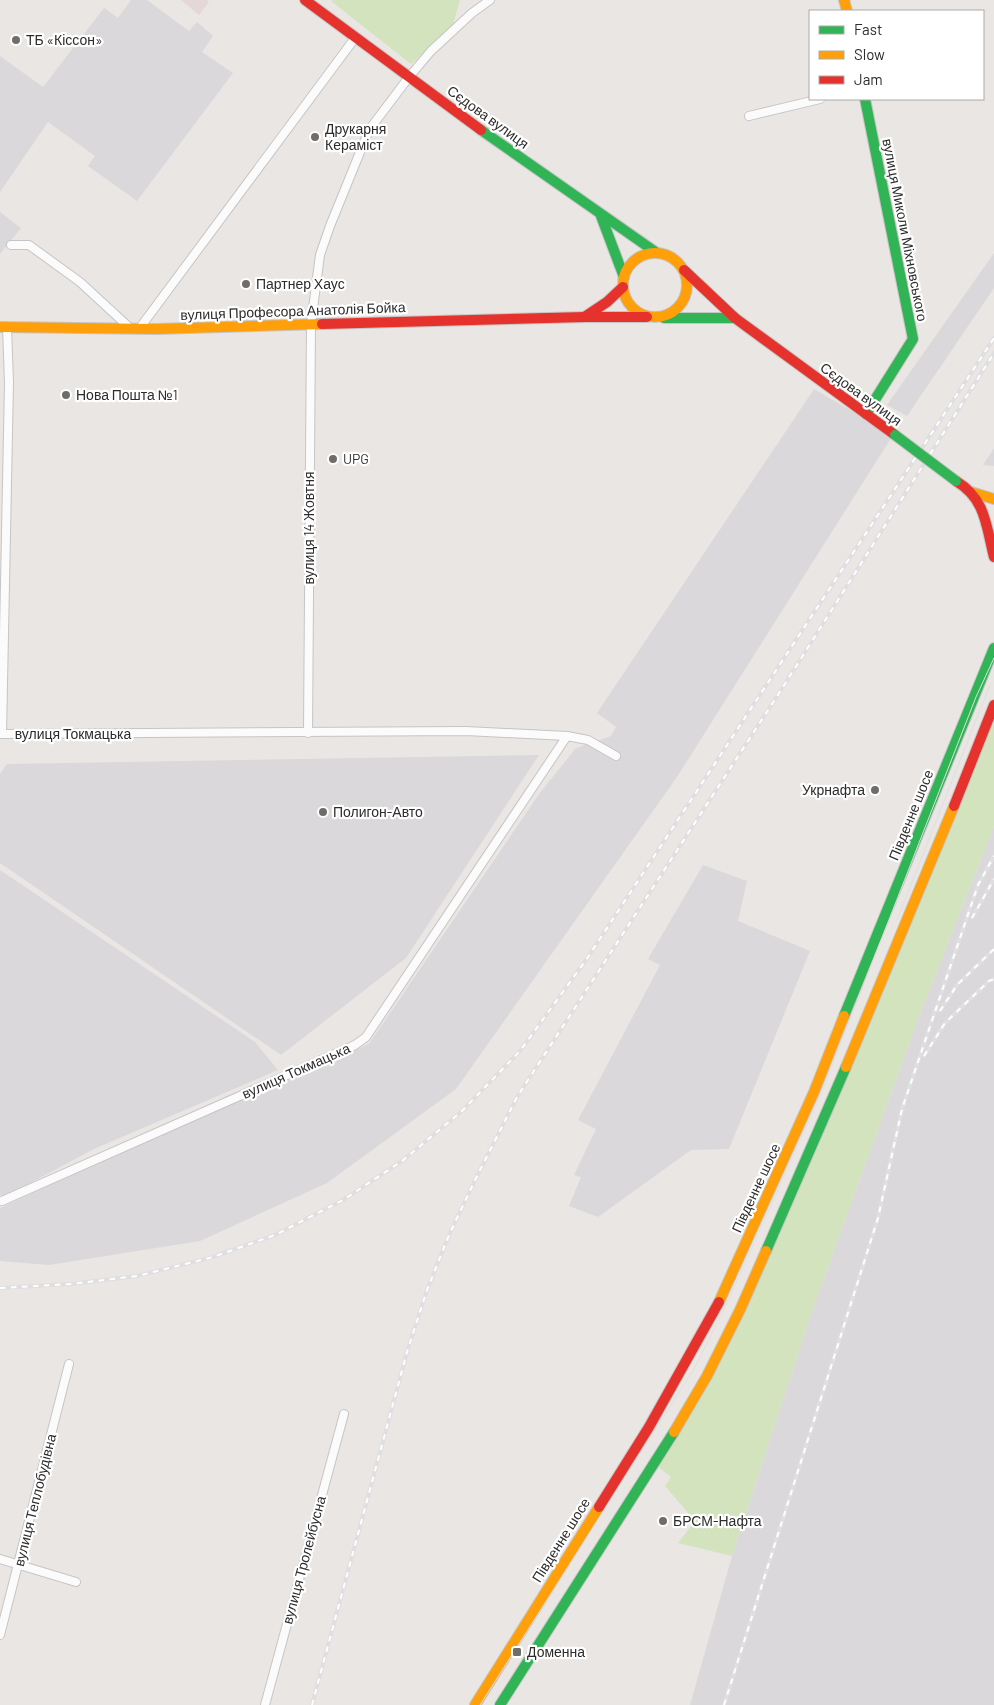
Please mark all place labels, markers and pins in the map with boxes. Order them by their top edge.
place label: ТБ «Кіссон» [26,31,103,48]
marker: ТБ «Кіссон» [10,34,22,46]
place label: Друкарня Кераміст [325,120,386,153]
marker: Друкарня Кераміст [309,131,321,143]
place label: Партнер Хаус [256,275,345,292]
marker: Партнер Хаус [240,278,252,290]
place label: Нова Пошта №1 [76,386,178,403]
marker: Нова Пошта №1 [60,389,72,401]
place label: UPG [343,450,369,467]
marker: UPG [327,453,339,465]
place label: Укрнафта [802,781,865,798]
marker: Укрнафта [869,784,881,796]
place label: Полигон-Авто [333,803,423,820]
marker: Полигон-Авто [317,806,329,818]
place label: БРСМ-Нафта [673,1512,762,1529]
marker: БРСМ-Нафта [657,1515,669,1527]
place label: Доменна [527,1643,585,1660]
marker: Доменна [511,1646,523,1658]

